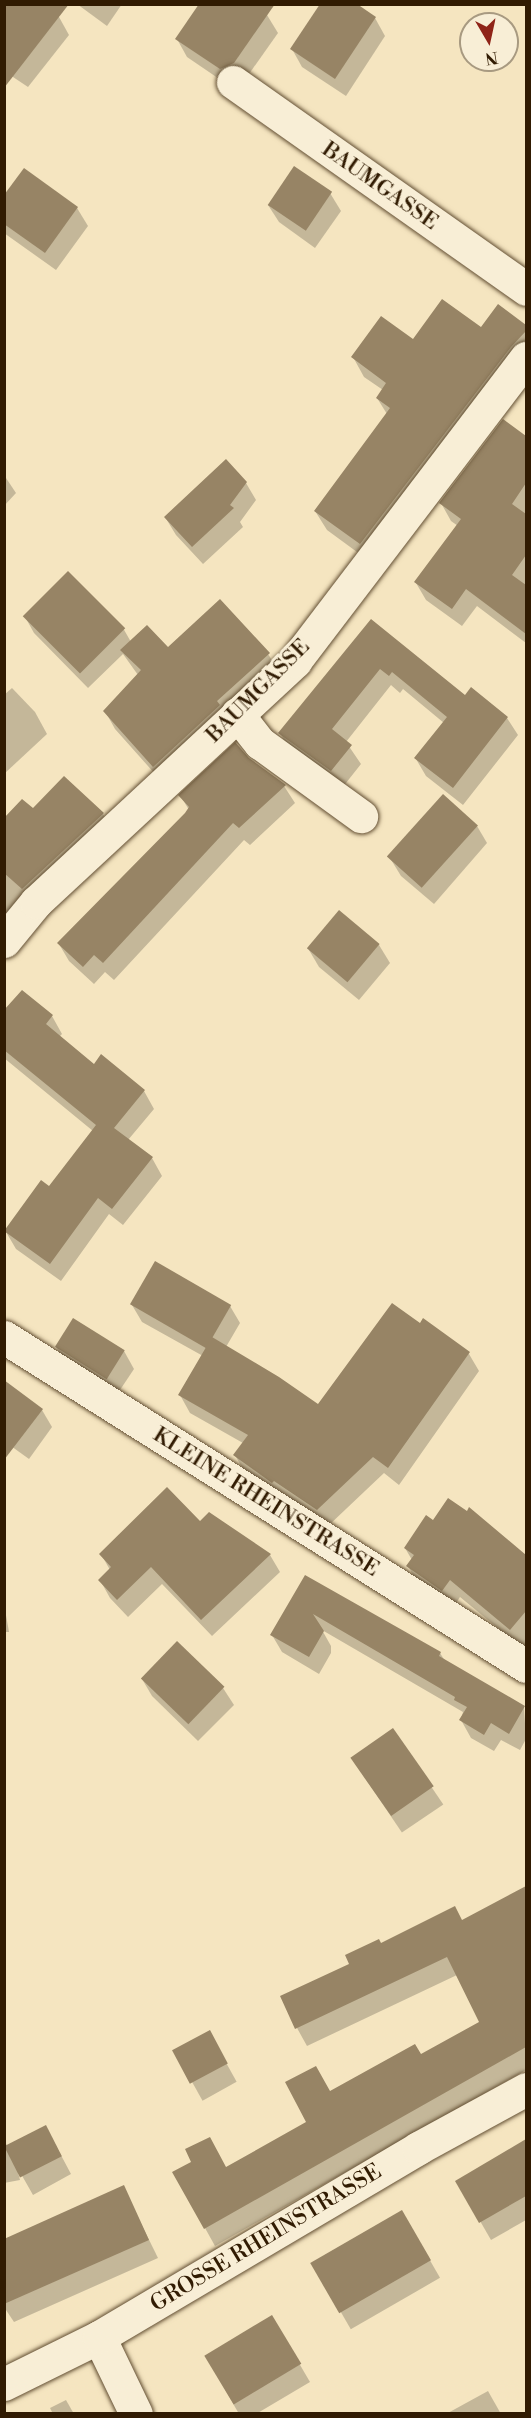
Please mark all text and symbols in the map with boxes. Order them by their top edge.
north arrow [459,12,519,72]
text: N [484,47,499,69]
street label: BAUMGASSE [317,136,443,236]
street label: BAUMGASSE [201,634,315,748]
street label: KLEINE RHEINSTRASSE [148,1422,384,1582]
street label: GROSSE RHEINSTRASSE [146,2158,386,2318]

